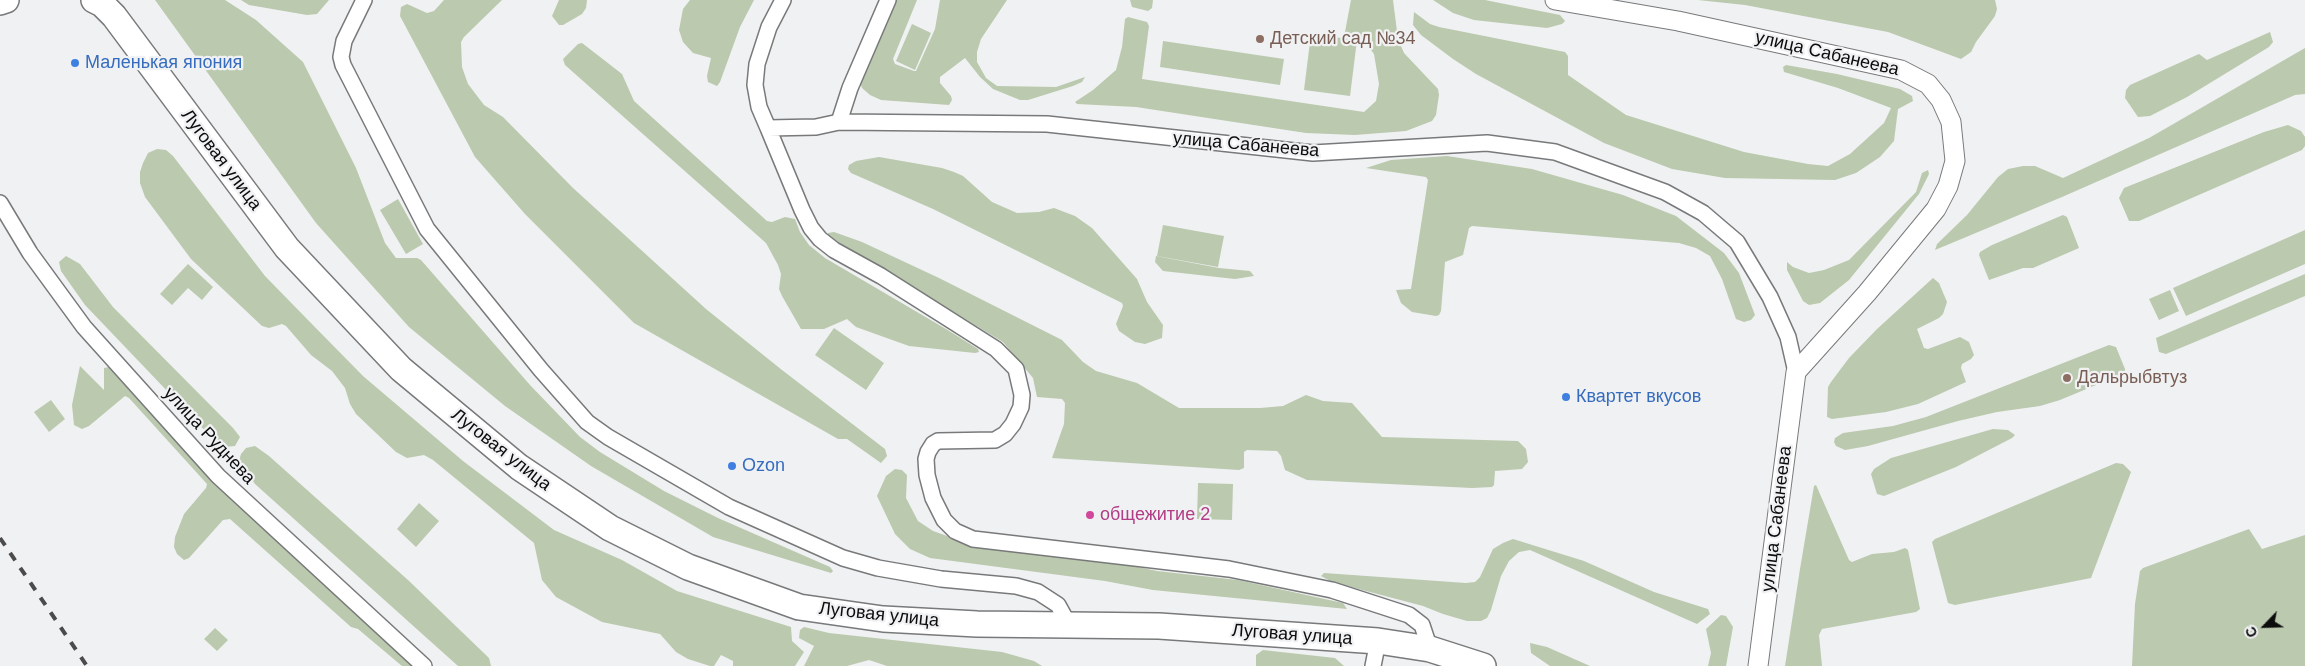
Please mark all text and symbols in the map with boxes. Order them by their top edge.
street label: улица Сабанеева [1753,27,1901,81]
place label: Детский сад №34 [1270,28,1415,50]
marker: Детский сад №34 [1254,33,1266,45]
place label: Маленькая япония [85,52,242,74]
marker: Маленькая япония [69,57,81,69]
street label: Луговая улица [176,105,266,215]
street label: улица Сабанеева [1172,128,1320,162]
place label: Дальрыбвтуз [2077,367,2187,389]
marker: Дальрыбвтуз [2061,372,2073,384]
street label: улица Руднева [159,383,259,489]
place label: Квартет вкусов [1576,386,1701,408]
marker: Квартет вкусов [1560,391,1572,403]
street label: Луговая улица [447,404,555,496]
street label: улица Сабанеева [1757,445,1797,593]
place label: Ozon [742,455,785,477]
marker: Ozon [726,460,738,472]
place label: общежитие 2 [1100,504,1210,526]
marker: общежитие 2 [1084,509,1096,521]
street label: Луговая улица [818,598,940,632]
north arrow [2240,601,2290,651]
street label: Луговая улица [1231,620,1353,650]
text: С [2242,624,2261,640]

